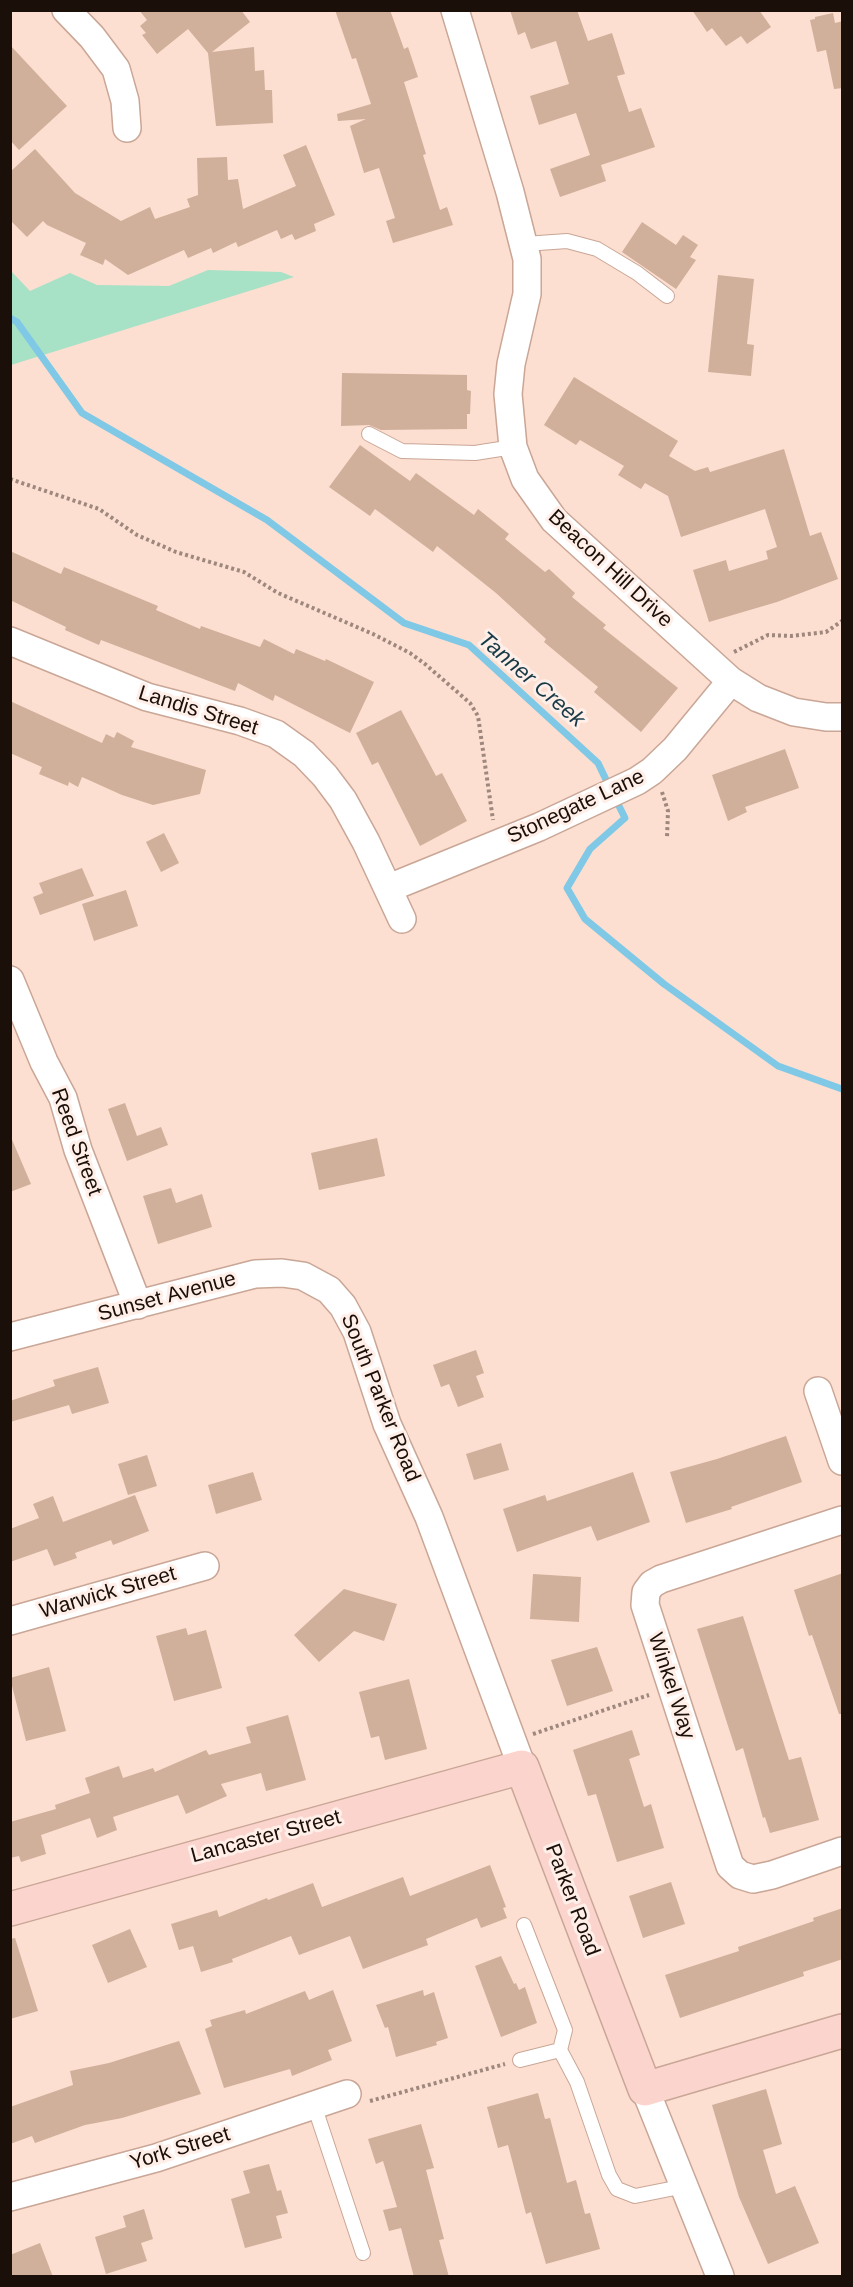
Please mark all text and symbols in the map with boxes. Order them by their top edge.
street label: Beacon Hill Drive [543,505,677,633]
water label: Tanner Creek [472,627,590,733]
street label: Landis Street [135,681,261,741]
street label: Stonegate Lane [503,764,649,850]
street label: Reed Street [45,1085,107,1199]
street label: Sunset Avenue [95,1266,239,1328]
street label: South Parker Road [335,1310,425,1486]
street label: Warwick Street [37,1562,179,1624]
street label: Winkel Way [642,1630,700,1742]
street label: Lancaster Street [188,1805,344,1869]
street label: Parker Road [539,1840,605,1960]
street label: York Street [127,2122,233,2176]

